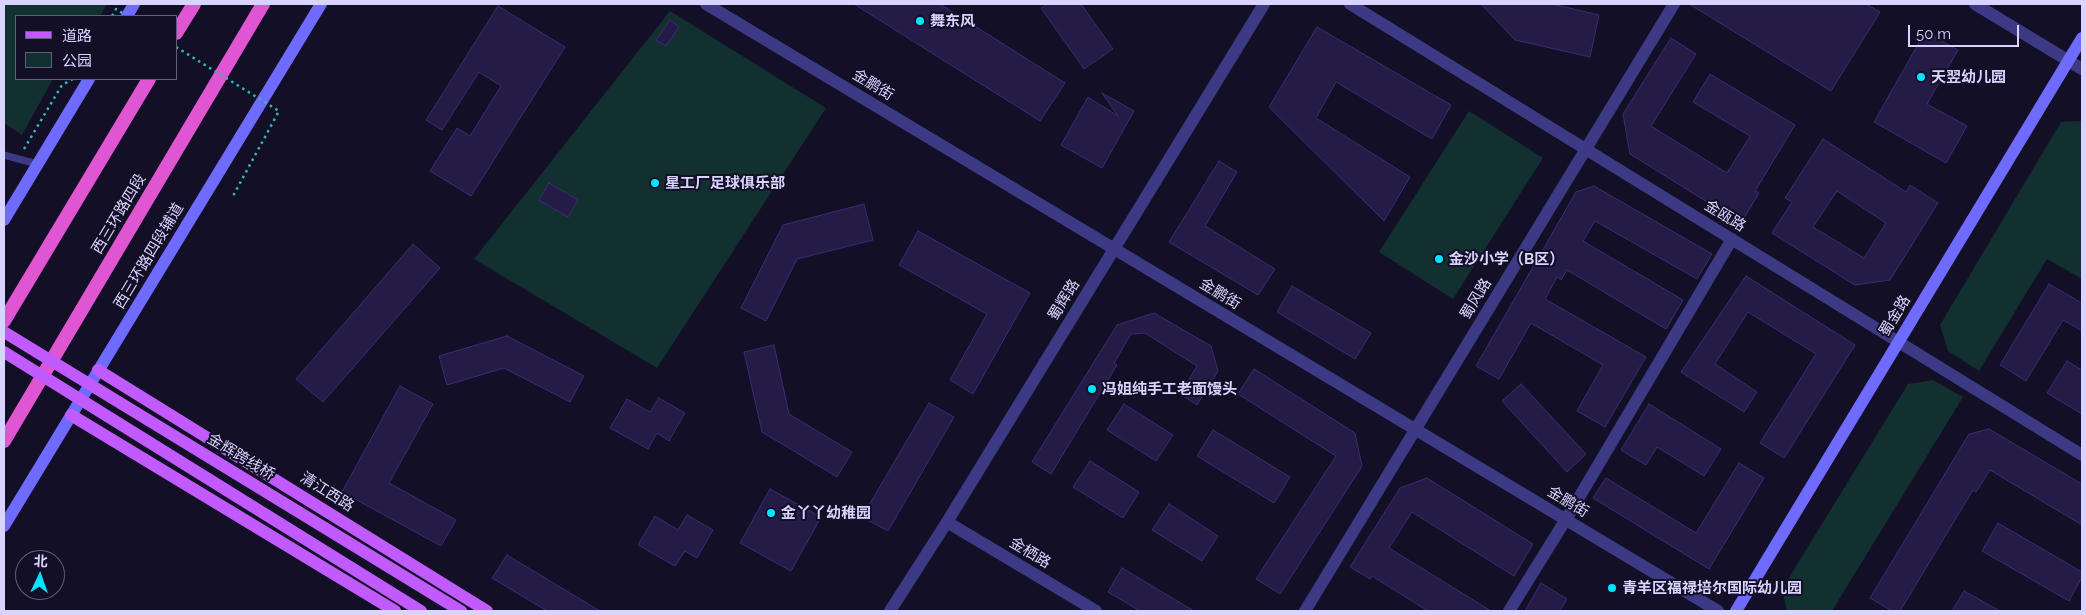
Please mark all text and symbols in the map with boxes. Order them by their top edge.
place label: 舞东风 [930,12,975,30]
legend [15,15,178,80]
marker: 舞东风 [914,15,926,27]
scale bar [1911,15,2022,47]
text: 50 m [1916,25,1951,43]
text: 道路 [62,27,92,45]
text: 公园 [62,52,92,70]
street label: 金鹏街 [849,66,897,104]
place label: 天翌幼儿园 [1931,68,2006,86]
marker: 天翌幼儿园 [1915,71,1927,83]
street label: 西三环路四段 [88,171,150,257]
place label: 星工厂足球俱乐部 [665,174,785,192]
marker: 星工厂足球俱乐部 [649,177,661,189]
street label: 金瓯路 [1701,196,1749,236]
street label: 西三环路四段辅道 [110,200,188,312]
place label: 金沙小学（B区） [1449,250,1564,268]
marker: 金沙小学（B区） [1433,253,1445,265]
street label: 金鹏街 [1196,275,1244,313]
street label: 蜀风路 [1457,275,1495,323]
street label: 蜀辉路 [1044,276,1084,324]
street label: 蜀金路 [1876,292,1914,340]
place label: 冯姐纯手工老面馒头 [1102,380,1237,398]
marker: 冯姐纯手工老面馒头 [1086,383,1098,395]
street label: 金辉跨线桥 [204,430,278,484]
street label: 清江西路 [297,468,357,516]
street label: 金鹏街 [1544,483,1592,521]
place label: 金丫丫幼稚园 [781,504,871,522]
marker: 金丫丫幼稚园 [765,507,777,519]
street label: 金栖路 [1006,534,1054,572]
north arrow [15,550,65,600]
text: 北 [33,553,48,569]
place label: 青羊区福禄培尔国际幼儿园 [1622,579,1802,597]
marker: 青羊区福禄培尔国际幼儿园 [1606,582,1618,594]

